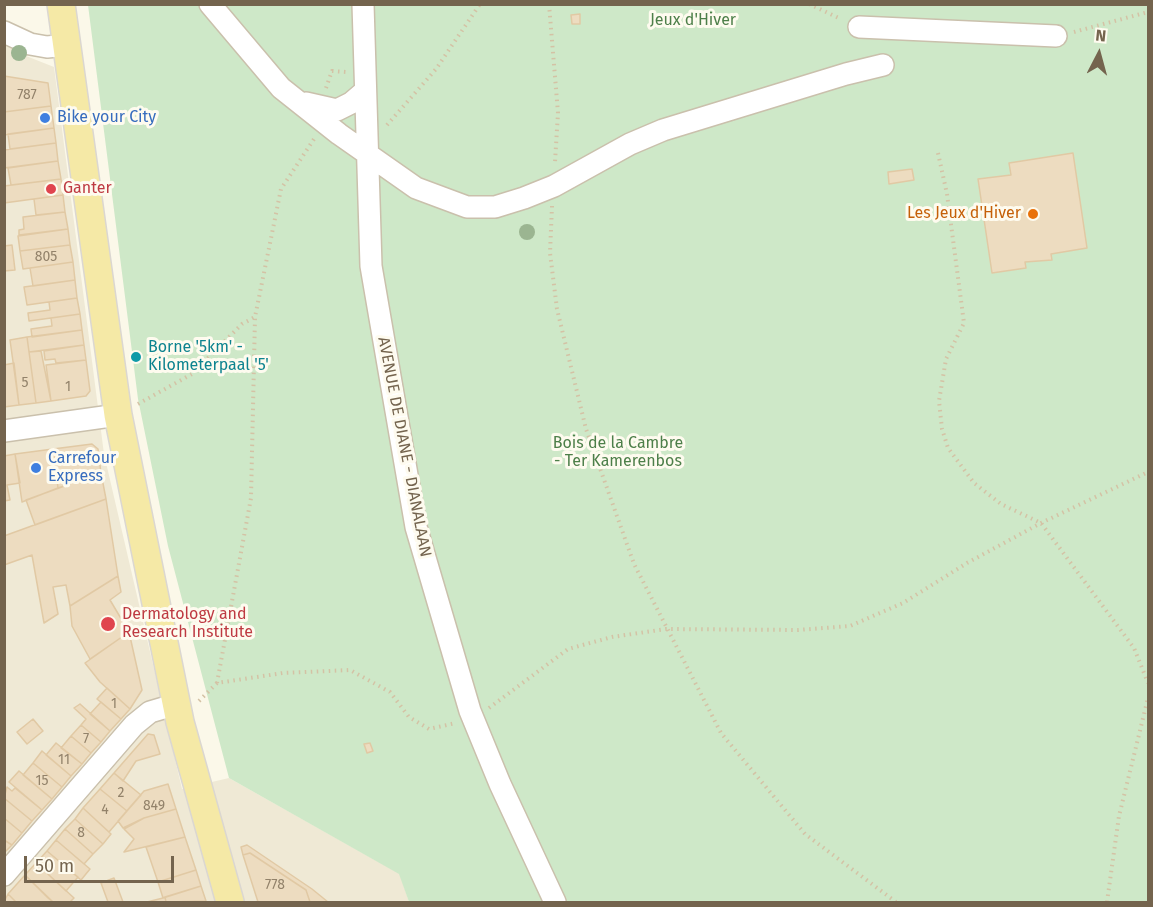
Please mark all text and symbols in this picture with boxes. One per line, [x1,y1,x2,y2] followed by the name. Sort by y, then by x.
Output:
[650,11,736,31] park label: Jeux d'Hiver
[1069,24,1129,84] north arrow
[1095,26,1107,46] text: N
[17,87,37,103] house number: 787
[57,108,156,128] place label: Bike your City
[38,111,52,125] marker: Bike your City
[63,179,112,199] place label: Ganter
[44,182,58,196] marker: Ganter
[907,204,1021,224] place label: Les Jeux d'Hiver
[1026,207,1040,221] marker: Les Jeux d'Hiver
[35,249,57,265] house number: 805
[373,335,435,559] street label: AVENUE DE DIANE - DIANALAAN
[148,338,269,376] place label: Borne '5km' - Kilometerpaal '5'
[129,350,143,364] marker: Borne '5km' - Kilometerpaal '5'
[21,375,29,391] house number: 5
[65,379,71,395] house number: 1
[553,434,683,472] park label: Bois de la Cambre - Ter Kamerenbos
[48,449,116,487] place label: Carrefour Express
[29,461,43,475] marker: Carrefour Express
[122,605,253,643] place label: Dermatology and Research Institute
[99,615,117,633] marker: Dermatology and Research Institute
[111,696,117,712] house number: 1
[83,731,89,747] house number: 7
[58,752,70,768] house number: 11
[35,773,49,789] house number: 15
[118,785,124,801] house number: 2
[143,798,165,814] house number: 849
[101,802,109,818] house number: 4
[77,825,85,841] house number: 8
[27,844,177,882] scale bar
[35,855,74,877] text: 50 m
[265,877,285,893] house number: 778

